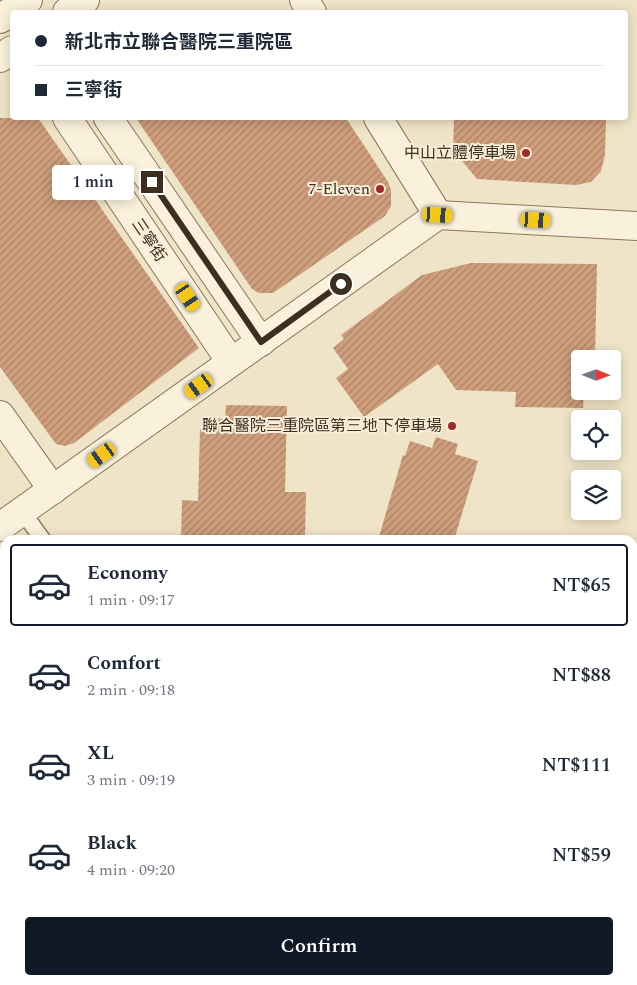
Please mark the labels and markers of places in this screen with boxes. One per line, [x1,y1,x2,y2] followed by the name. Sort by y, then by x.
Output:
[404,141,516,165] place label: 中山立體停車場
[520,147,532,159] marker: 中山立體停車場
[308,177,370,201] place label: 7-Eleven
[374,183,386,195] marker: 7-Eleven
[202,414,442,438] place label: 聯合醫院三重院區第三地下停車場
[446,420,458,432] marker: 聯合醫院三重院區第三地下停車場

